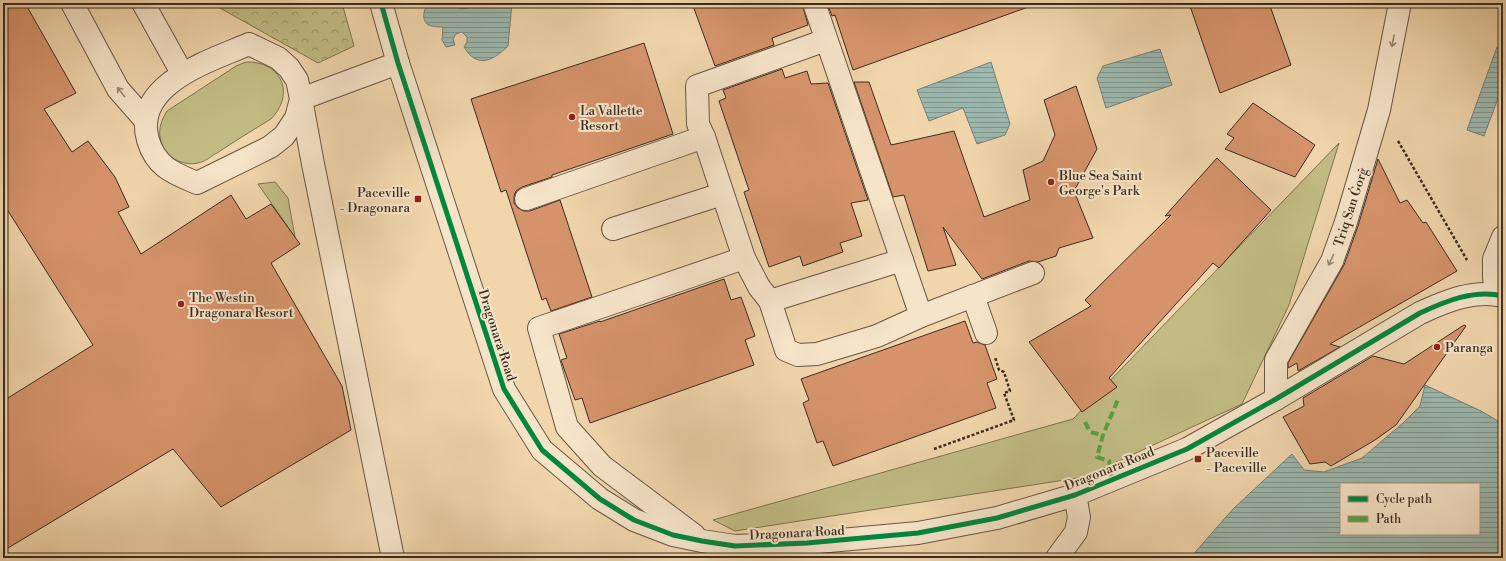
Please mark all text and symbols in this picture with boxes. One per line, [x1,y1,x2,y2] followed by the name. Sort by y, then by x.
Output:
[1389,34,1397,47] one-way arrow
[117,86,125,97] one-way arrow
[580,103,643,134] place label: La Vallette Resort
[567,112,577,122] marker: La Vallette Resort
[1330,165,1371,249] street label: Triq San Ġorġ
[1058,168,1143,199] place label: Blue Sea Saint George's Park
[1046,177,1056,187] marker: Blue Sea Saint George's Park
[339,185,410,216] place label: Paceville - Dragonara
[413,194,423,204] marker: Paceville - Dragonara
[1327,254,1334,266] one-way arrow
[475,287,520,384] street label: Dragonara Road
[189,290,294,321] place label: The Westin Dragonara Resort
[176,299,186,309] marker: The Westin Dragonara Resort
[1445,340,1493,356] place label: Paranga
[1432,342,1442,352] marker: Paranga
[1062,443,1157,494] street label: Dragonara Road
[1206,445,1267,476] place label: Paceville - Paceville
[1193,454,1203,464] marker: Paceville - Paceville
[1340,483,1480,535] legend
[1376,492,1432,507] text: Cycle path
[1376,512,1401,527] text: Path
[749,522,846,543] street label: Dragonara Road

